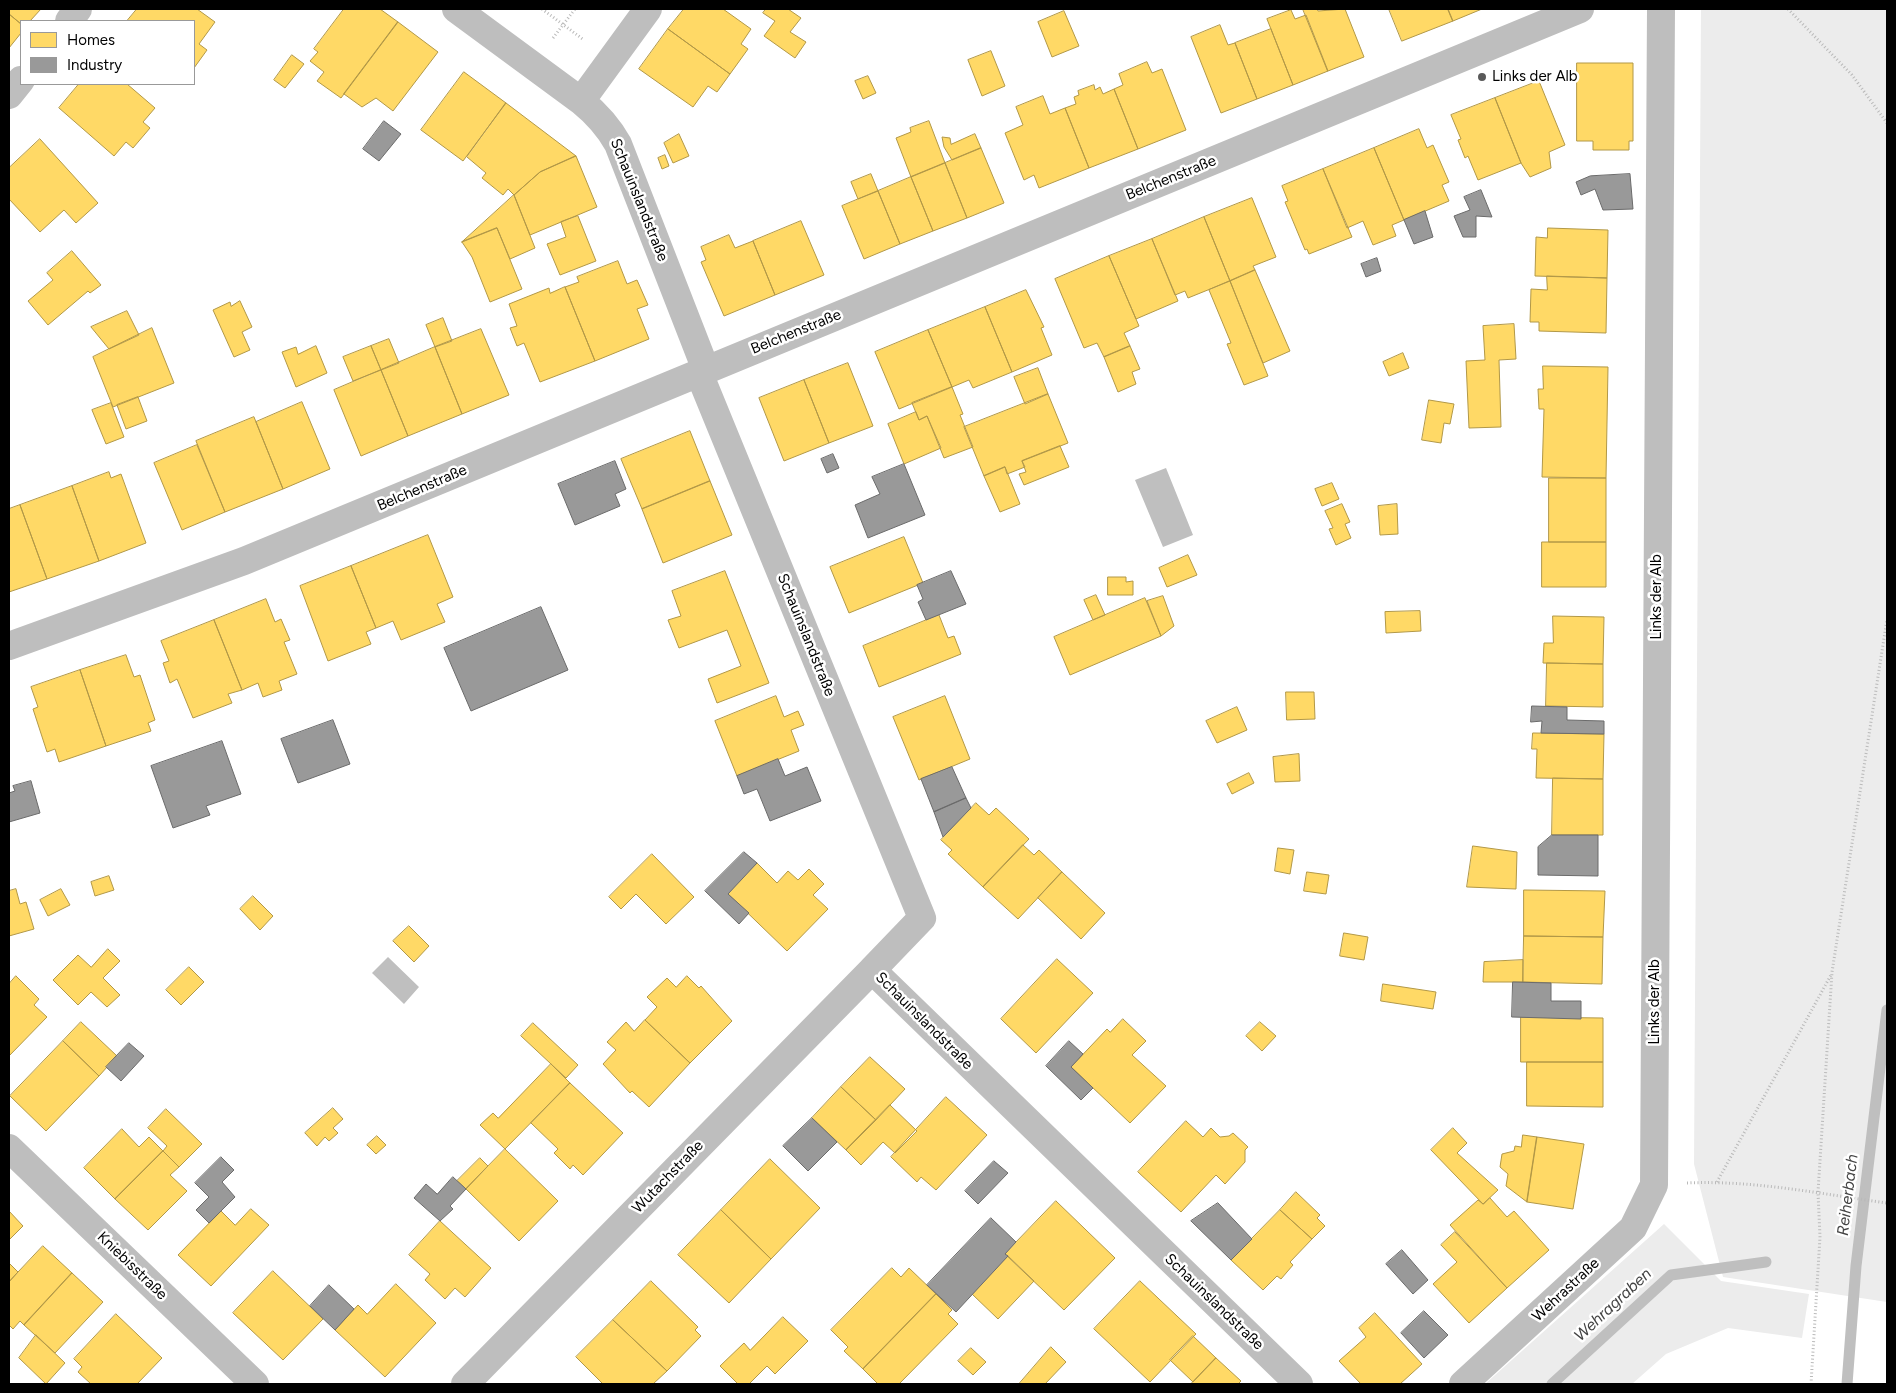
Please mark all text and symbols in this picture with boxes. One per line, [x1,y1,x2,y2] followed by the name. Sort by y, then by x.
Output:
[20,20,195,85] legend
[67,31,115,49] text: Homes
[67,56,122,74] text: Industry
[1492,68,1578,86] place label: Links der Alb
[1476,71,1488,83] marker: Links der Alb
[606,136,672,264] street label: Schauinslandstraße
[1123,152,1219,204] street label: Belchenstraße
[748,306,844,358] street label: Belchenstraße
[374,461,470,515] street label: Belchenstraße
[1648,554,1666,640] street label: Links der Alb
[773,571,839,699] street label: Schauinslandstraße
[1646,959,1664,1045] street label: Links der Alb
[871,968,977,1074] street label: Schauinslandstraße
[629,1137,707,1217] street label: Wutachstraße
[1833,1153,1863,1237] water label: Reiherbach
[93,1228,171,1304] street label: Kniebisstraße
[1161,1250,1267,1354] street label: Schauinslandstraße
[1529,1254,1603,1326] street label: Wehrastraße
[1570,1264,1656,1346] water label: Wehragraben

